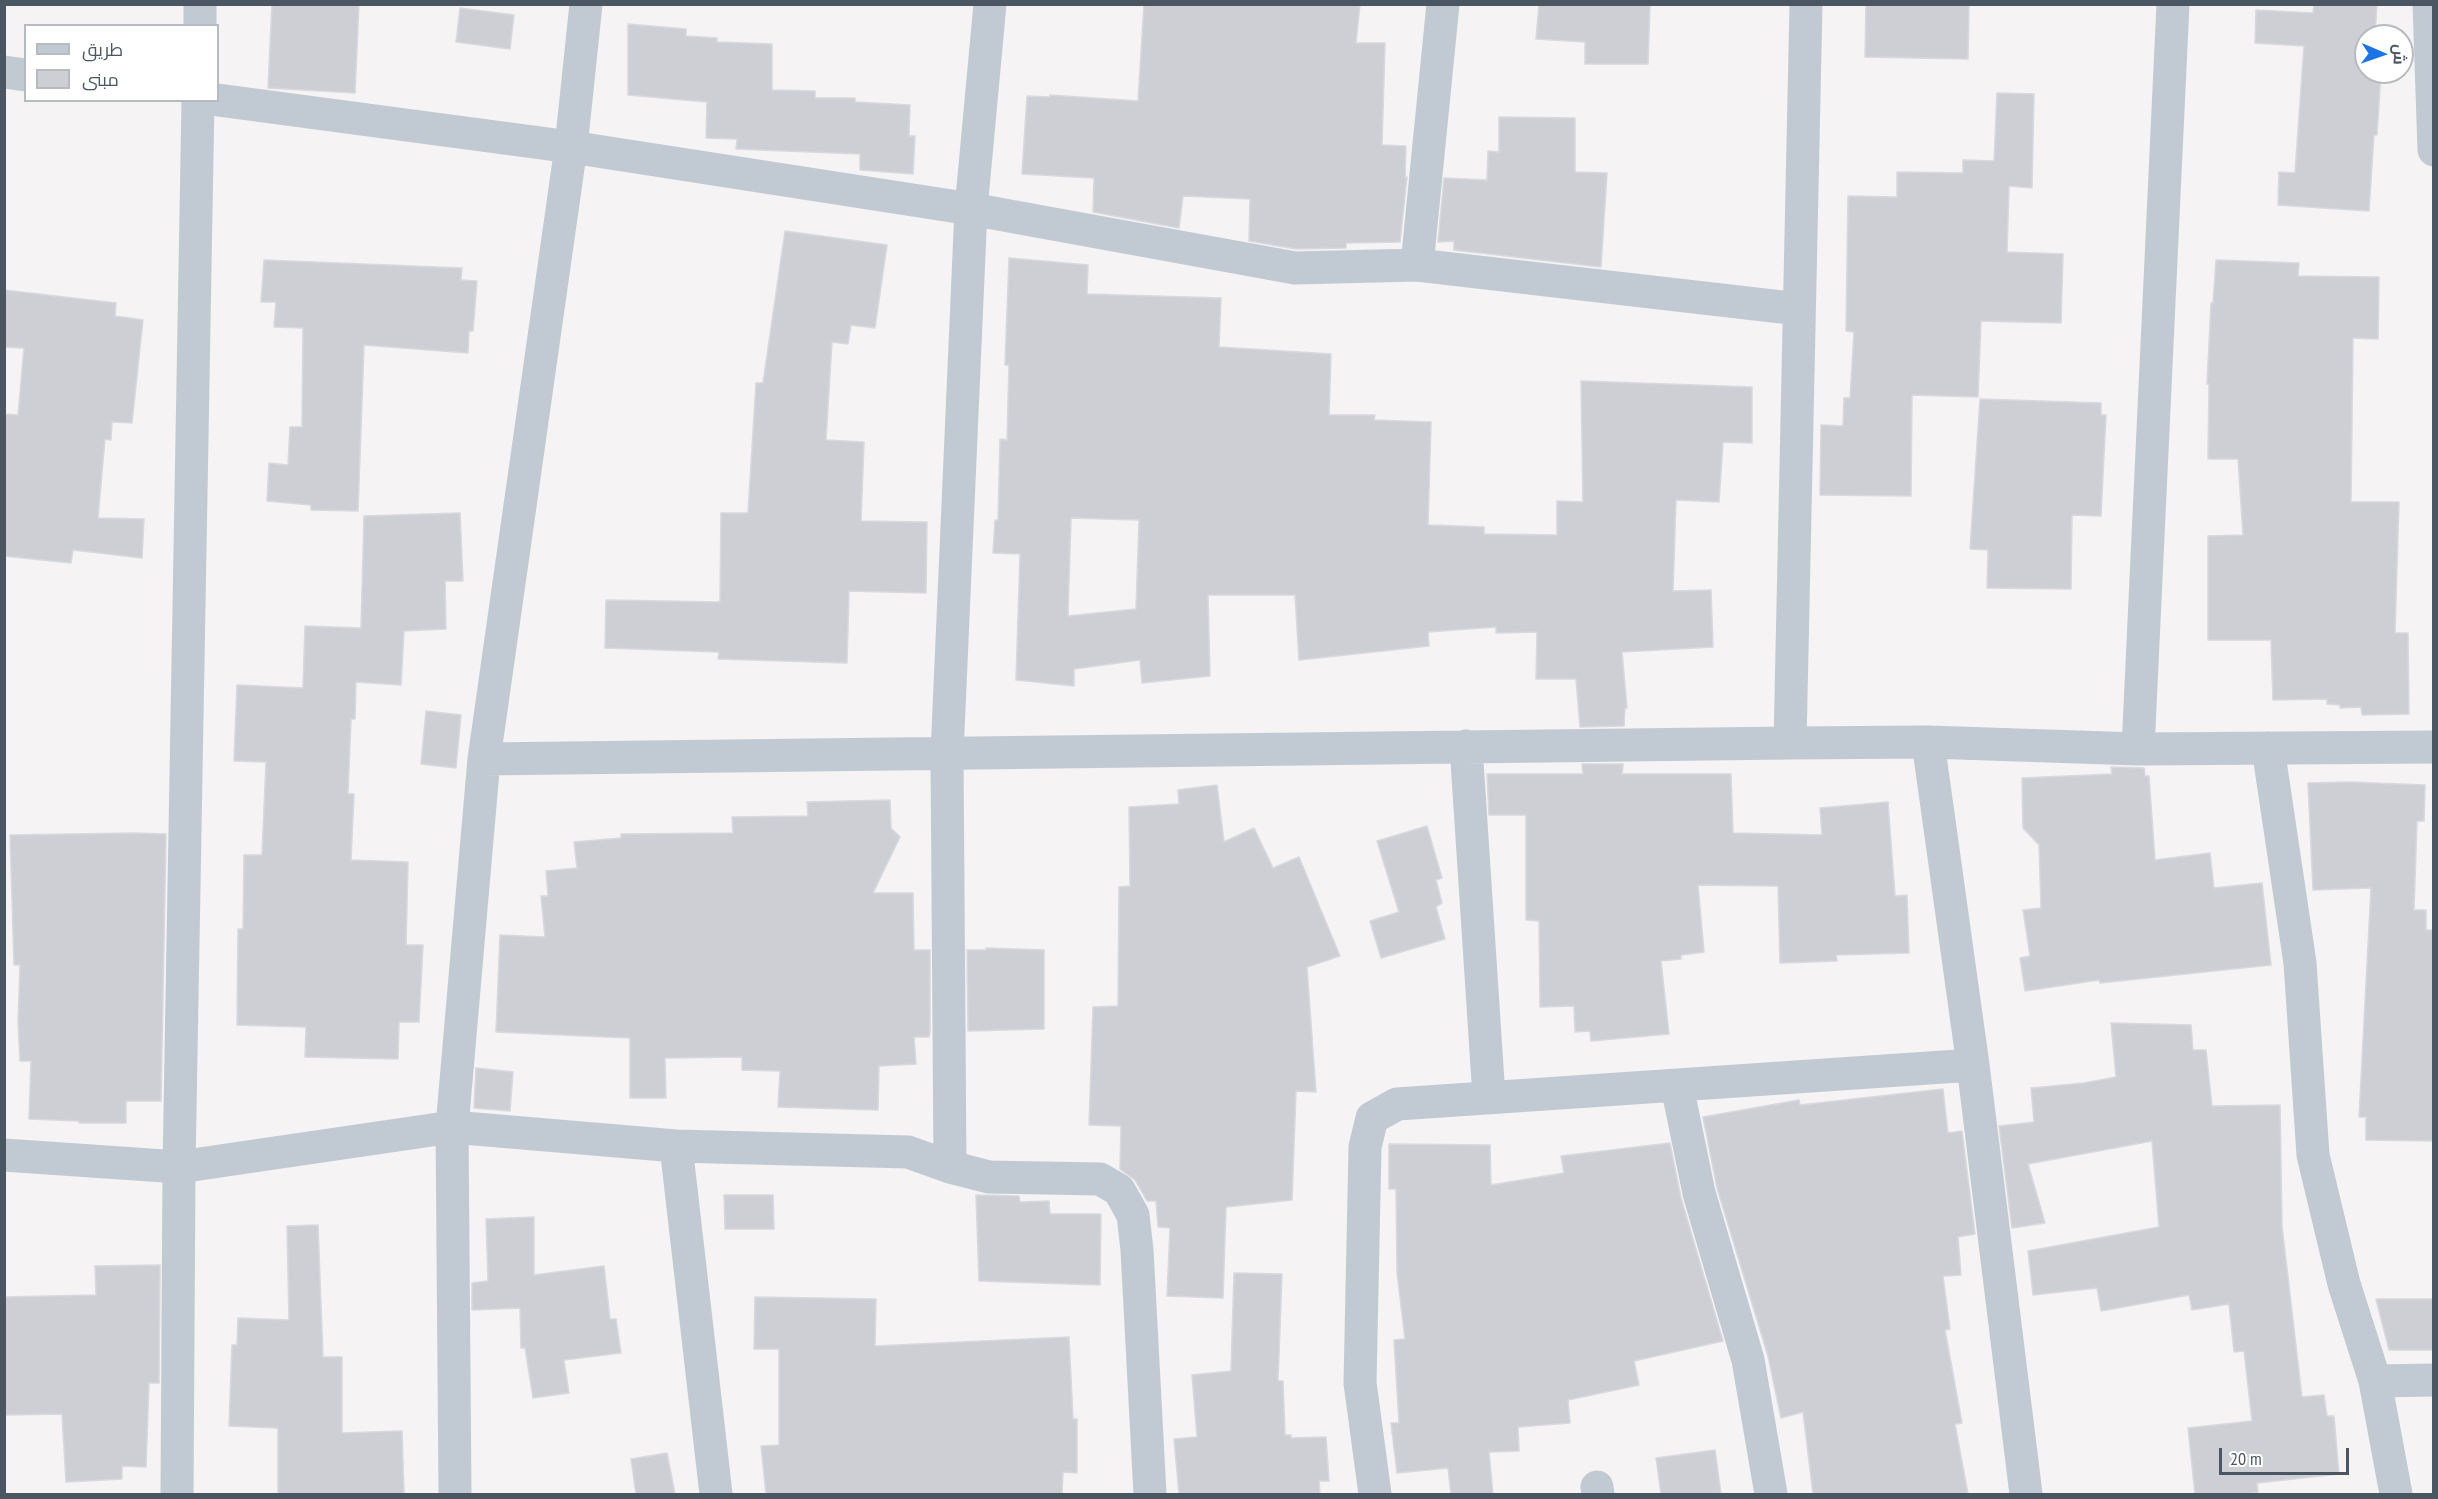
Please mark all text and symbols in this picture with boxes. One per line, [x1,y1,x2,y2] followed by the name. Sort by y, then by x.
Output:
[24,24,219,102] legend
[2354,24,2414,84] north arrow
[82,38,123,61] text: طريق
[2390,44,2410,65] text: ش
[82,68,119,91] text: مبنى
[2222,1436,2352,1474] scale bar
[2230,1447,2262,1470] text: 20 m

